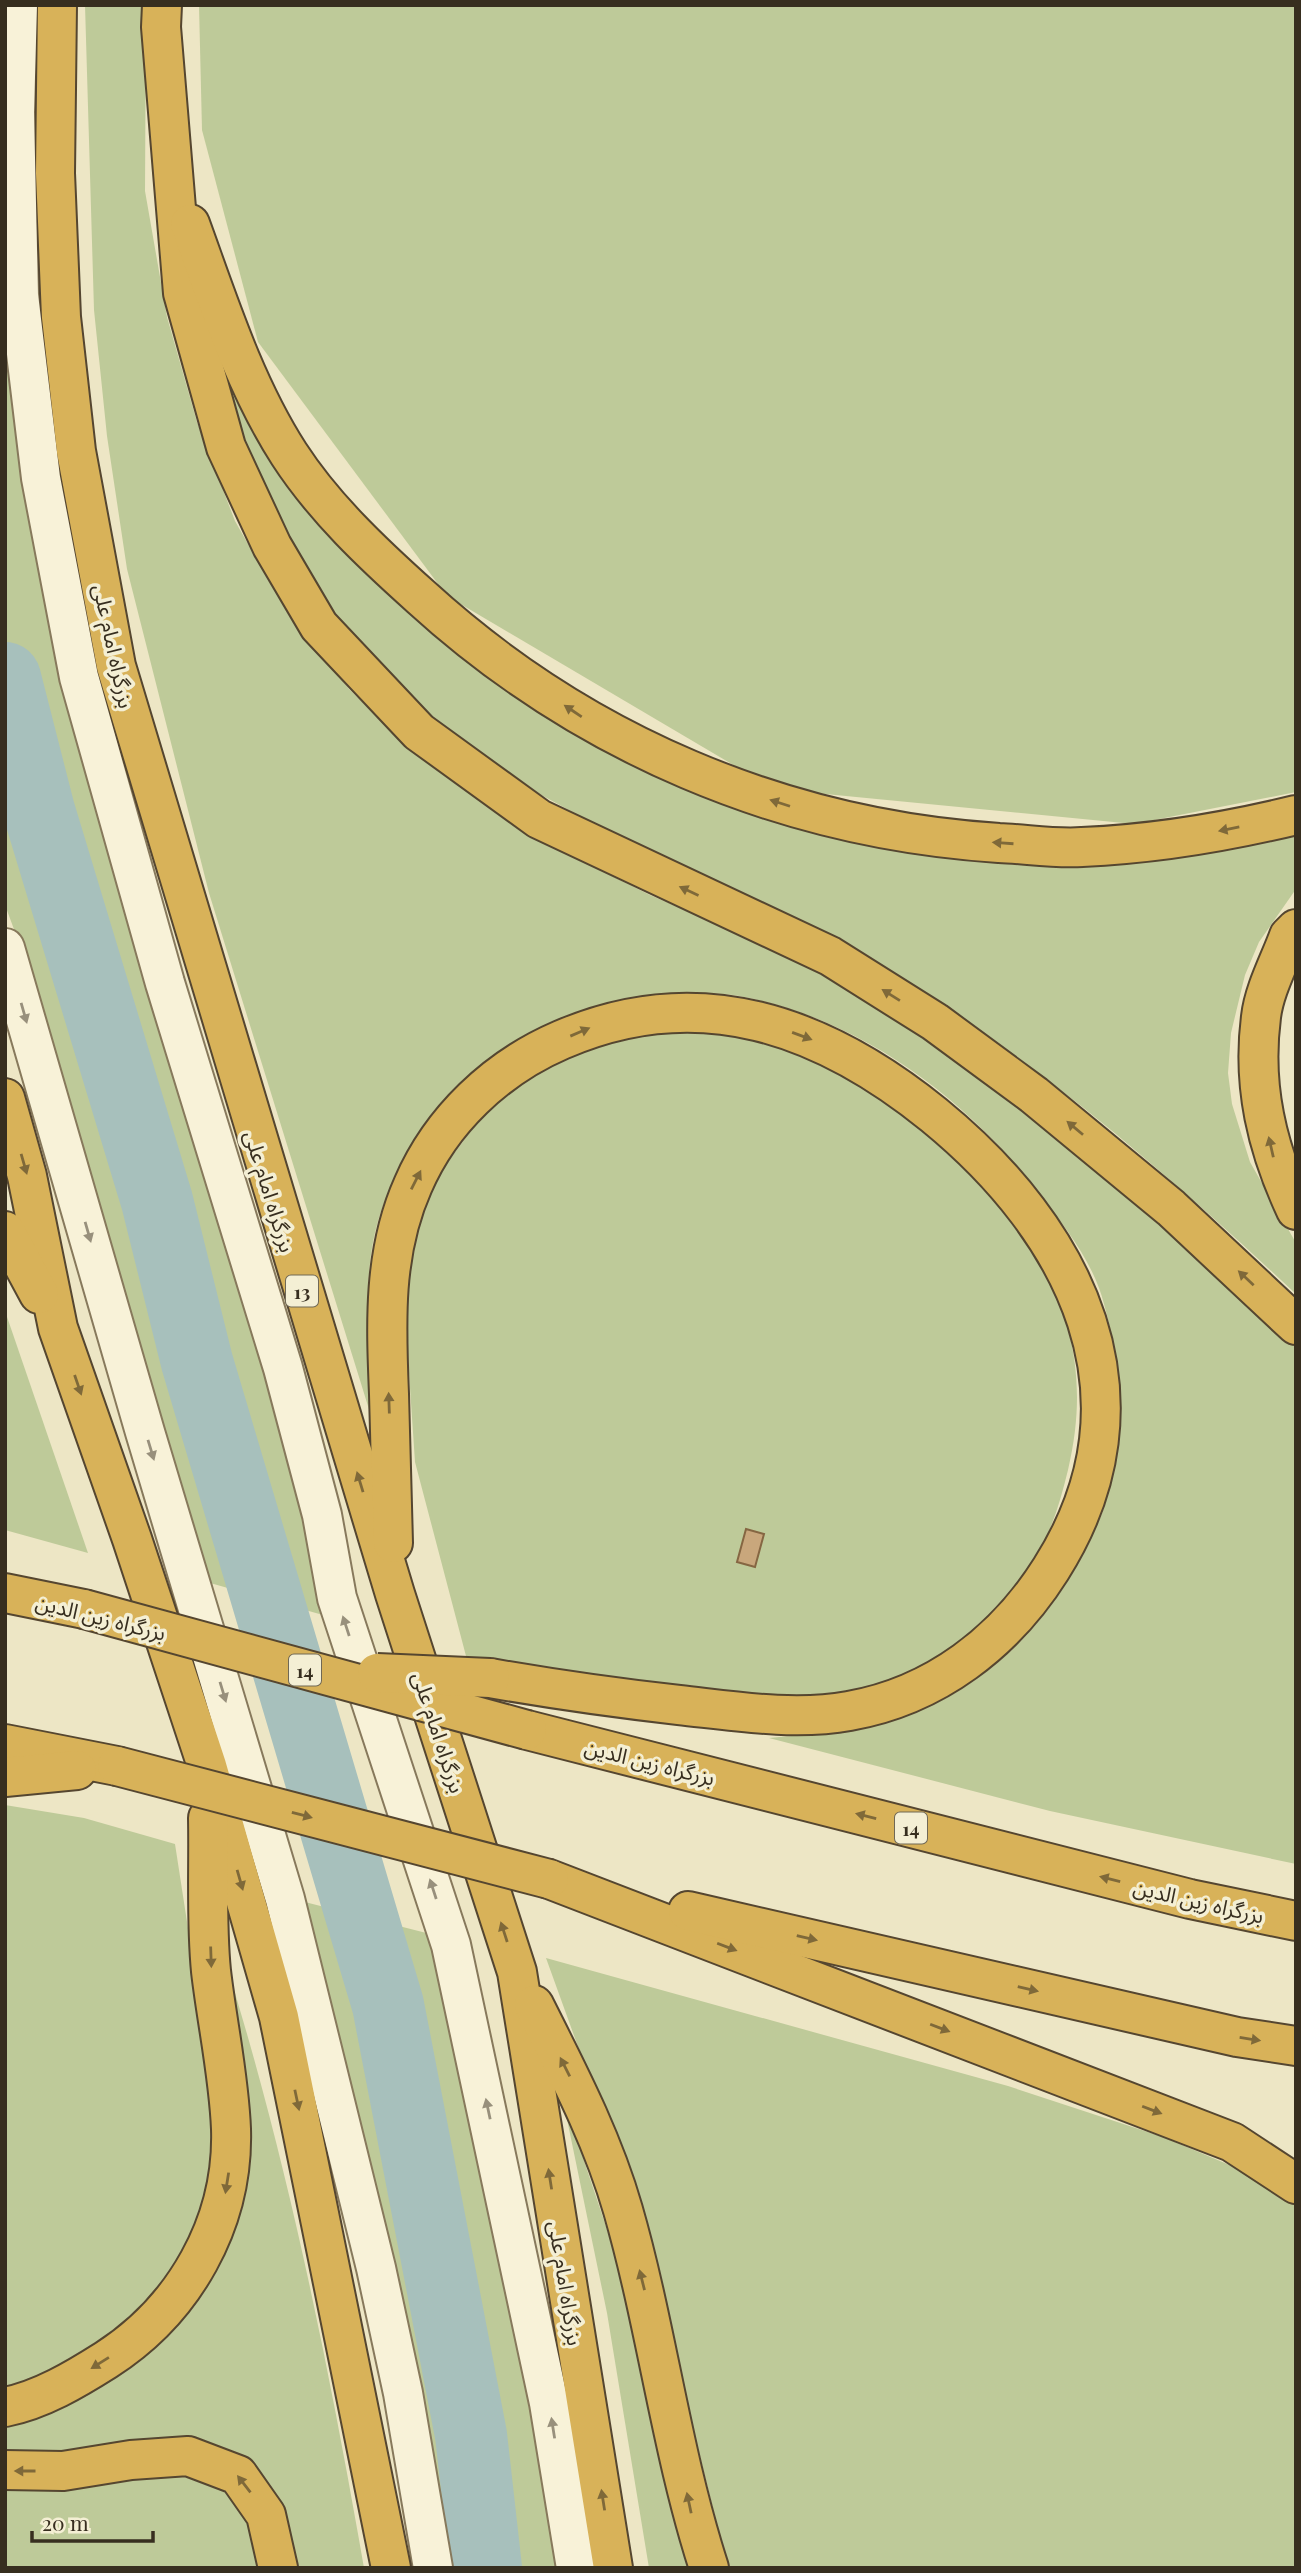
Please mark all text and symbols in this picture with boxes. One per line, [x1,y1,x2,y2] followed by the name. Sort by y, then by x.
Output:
[84,582,142,711] street label: بزرگراه امام علی
[563,704,583,717] one-way arrow
[769,797,790,807] one-way arrow
[1218,824,1240,835] one-way arrow
[992,837,1014,848] one-way arrow
[679,885,699,897] one-way arrow
[881,988,901,1001] one-way arrow
[20,1003,30,1024] one-way arrow
[570,1026,590,1038] one-way arrow
[791,1031,812,1042] one-way arrow
[1066,1121,1084,1136] one-way arrow
[235,1127,303,1256] street label: بزرگراه امام علی
[1265,1136,1276,1158] one-way arrow
[19,1153,30,1175] one-way arrow
[411,1170,422,1190] one-way arrow
[84,1221,94,1242] one-way arrow
[1237,1270,1255,1286] one-way arrow
[286,1275,318,1306] road number: 13
[73,1374,84,1395] one-way arrow
[383,1392,395,1414] one-way arrow
[146,1440,156,1461] one-way arrow
[355,1471,365,1492] one-way arrow
[33,1586,169,1646] street label: بزرگراه زین الدین
[340,1615,351,1636] one-way arrow
[289,1654,321,1686] road number: 14
[403,1668,473,1797] street label: بزرگراه امام علی
[219,1681,229,1702] one-way arrow
[582,1731,718,1791] street label: بزرگراه زین الدین
[291,1810,313,1821] one-way arrow
[855,1810,877,1821] one-way arrow
[895,1812,927,1844] road number: 14
[235,1870,245,1891] one-way arrow
[1131,1871,1267,1929] street label: بزرگراه زین الدین
[1099,1873,1121,1884] one-way arrow
[427,1878,437,1899] one-way arrow
[498,1921,509,1942] one-way arrow
[796,1933,818,1944] one-way arrow
[717,1942,738,1953] one-way arrow
[205,1946,216,1968] one-way arrow
[1017,1984,1039,1995] one-way arrow
[929,2023,950,2034] one-way arrow
[1239,2034,1261,2045] one-way arrow
[560,2056,572,2076] one-way arrow
[291,2089,302,2111] one-way arrow
[483,2098,494,2120] one-way arrow
[1142,2104,1163,2115] one-way arrow
[544,2168,555,2190] one-way arrow
[221,2172,232,2194] one-way arrow
[539,2219,591,2348] street label: بزرگراه امام علی
[636,2269,647,2291] one-way arrow
[91,2357,110,2370] one-way arrow
[547,2417,558,2439] one-way arrow
[14,2465,36,2477] one-way arrow
[236,2475,251,2493] one-way arrow
[597,2489,608,2511] one-way arrow
[684,2491,695,2513] one-way arrow
[32,2500,152,2544] scale bar
[42,2508,89,2536] text: 20 m

